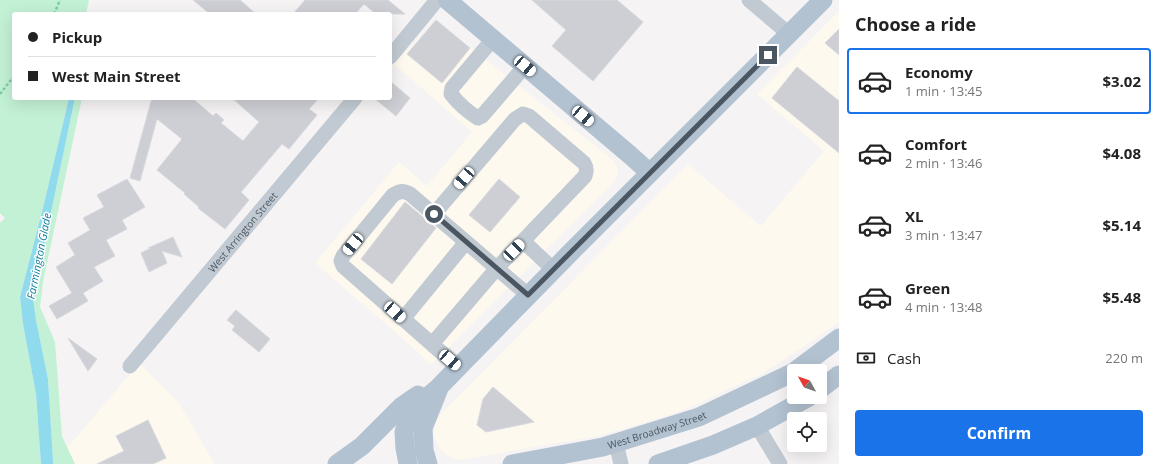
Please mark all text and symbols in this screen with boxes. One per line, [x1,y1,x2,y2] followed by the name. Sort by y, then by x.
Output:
[855,12,976,36] text: Choose a ride
[52,27,102,47] text: Pickup
[759,46,777,64] route end
[512,54,538,78] car
[905,62,973,82] text: Economy
[857,63,893,99] icon: car
[52,66,181,86] text: West Main Street
[1102,71,1141,91] text: $3.02
[905,82,982,100] text: 1 min · 13:45
[570,104,596,128] car
[905,134,967,154] text: Comfort
[857,135,893,171] icon: car
[1102,143,1141,163] text: $4.08
[905,154,982,172] text: 2 min · 13:46
[452,165,476,191] car
[205,189,281,275] street label: West Arrington Street
[425,205,443,223] route start
[905,206,923,226] text: XL
[857,207,893,243] icon: car
[23,211,54,300] water label: Farmington Glade
[1102,215,1141,235] text: $5.14
[905,226,982,244] text: 3 min · 13:47
[341,231,365,257] car
[501,237,527,263] car
[905,278,950,298] text: Green
[857,279,893,315] icon: car
[1102,287,1141,307] text: $5.48
[905,298,982,316] text: 4 min · 13:48
[382,300,408,324] car
[855,347,877,369] icon: cash
[437,348,463,372] car
[887,348,921,368] text: Cash
[1105,349,1143,367] text: 220 m
[787,364,827,404] north arrow
[787,364,827,452] map controls
[606,407,709,452] street label: West Broadway Street
[855,410,1143,456] button: Confirm
[787,412,827,452] button: locate

